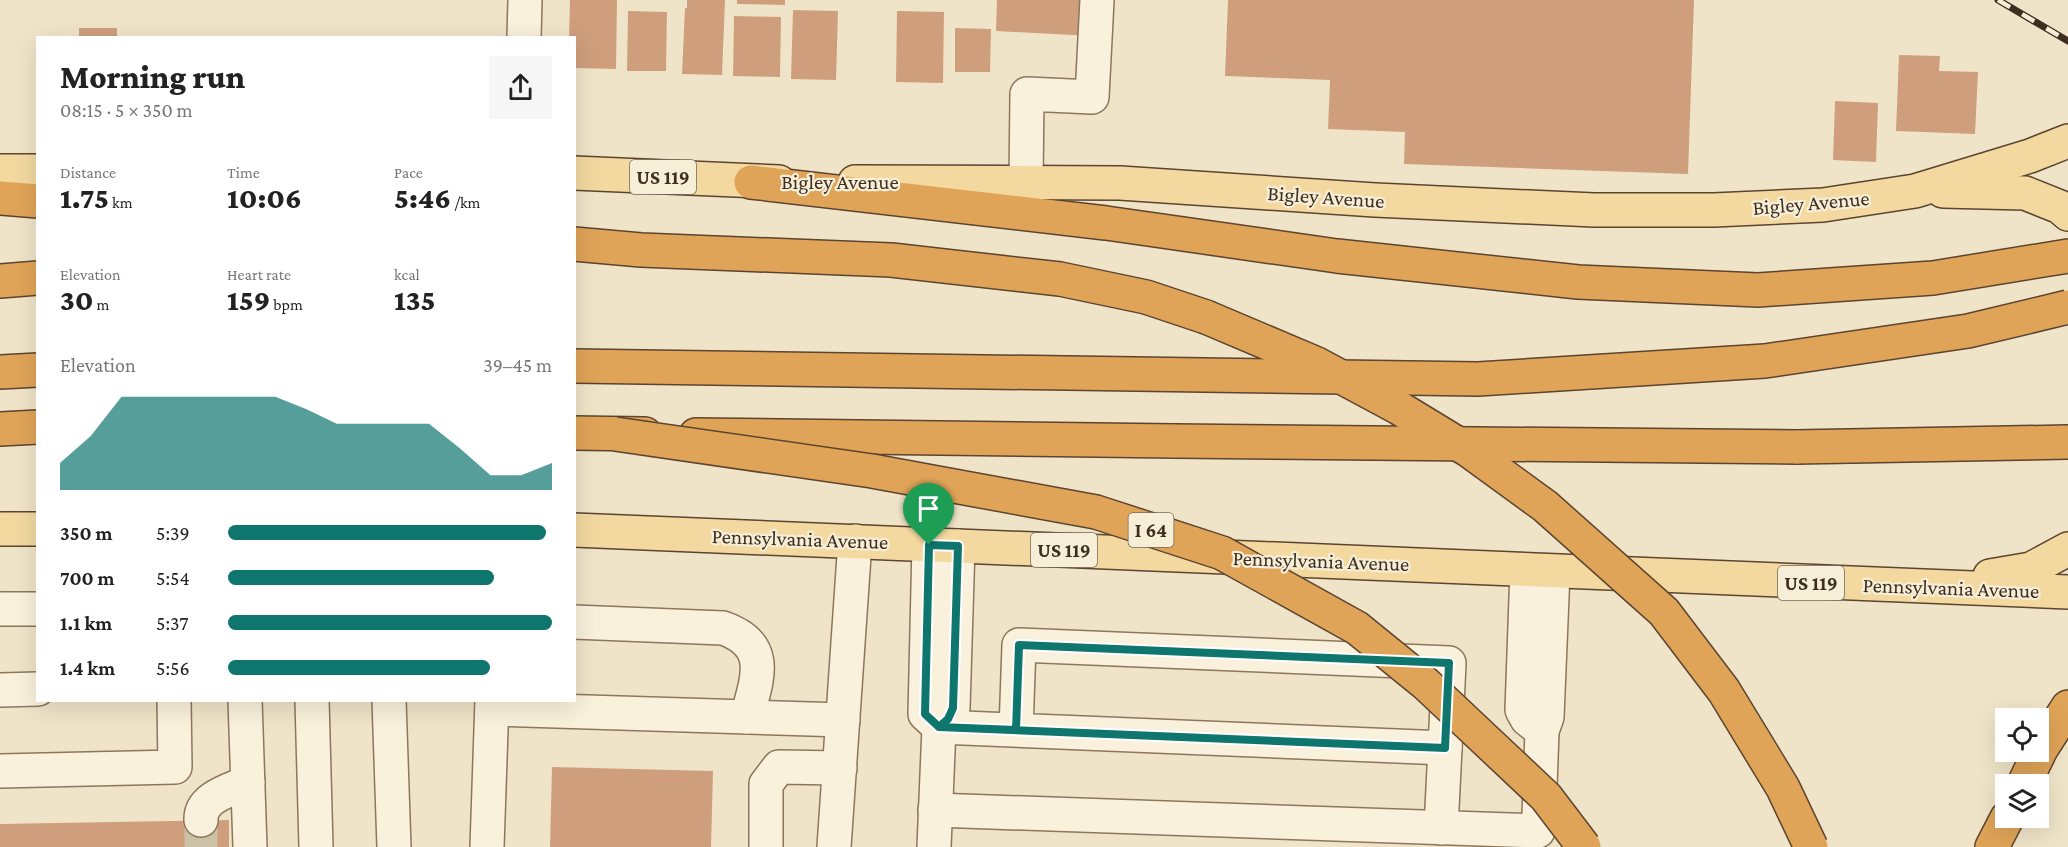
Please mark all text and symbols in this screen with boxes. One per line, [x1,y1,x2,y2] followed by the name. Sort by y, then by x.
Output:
[489,56,552,119] button: share
[60,58,245,95] text: Morning run
[60,99,193,121] text: 08:15 · 5 × 350 m
[630,160,696,194] road number: US 119
[60,164,116,181] text: Distance
[227,164,260,181] text: Time
[394,164,423,181] text: Pace
[781,170,899,194] street label: Bigley Avenue
[60,181,109,214] text: 1.75
[227,181,302,214] text: 10:06
[394,181,451,214] text: 5:46
[1267,181,1385,213] street label: Bigley Avenue
[1752,186,1870,220] street label: Bigley Avenue
[109,194,133,211] text: km
[451,194,480,211] text: /km
[60,266,121,283] text: Elevation
[227,266,291,283] text: Heart rate
[394,266,420,283] text: kcal
[60,283,94,316] text: 30
[227,283,270,316] text: 159
[394,283,436,316] text: 135
[94,296,109,313] text: m
[270,296,303,313] text: bpm
[60,354,136,376] text: Elevation
[483,354,552,376] text: 39–45 m
[903,483,954,545] pin
[912,492,945,525] icon: arrive
[1128,513,1174,547] road number: I 64
[60,522,113,544] text: 350 m
[156,522,190,544] text: 5:39
[711,524,889,554] street label: Pennsylvania Avenue
[1031,533,1097,567] road number: US 119
[1232,546,1410,576] street label: Pennsylvania Avenue
[1778,566,1844,600] road number: US 119
[60,567,114,589] text: 700 m
[156,567,190,589] text: 5:54
[1862,573,2040,603] street label: Pennsylvania Avenue
[60,612,112,634] text: 1.1 km
[156,612,189,634] text: 5:37
[60,657,115,679] text: 1.4 km
[156,657,190,679] text: 5:56
[1995,708,2049,828] map controls
[1995,708,2049,762] button: locate
[1995,774,2049,828] button: layers

